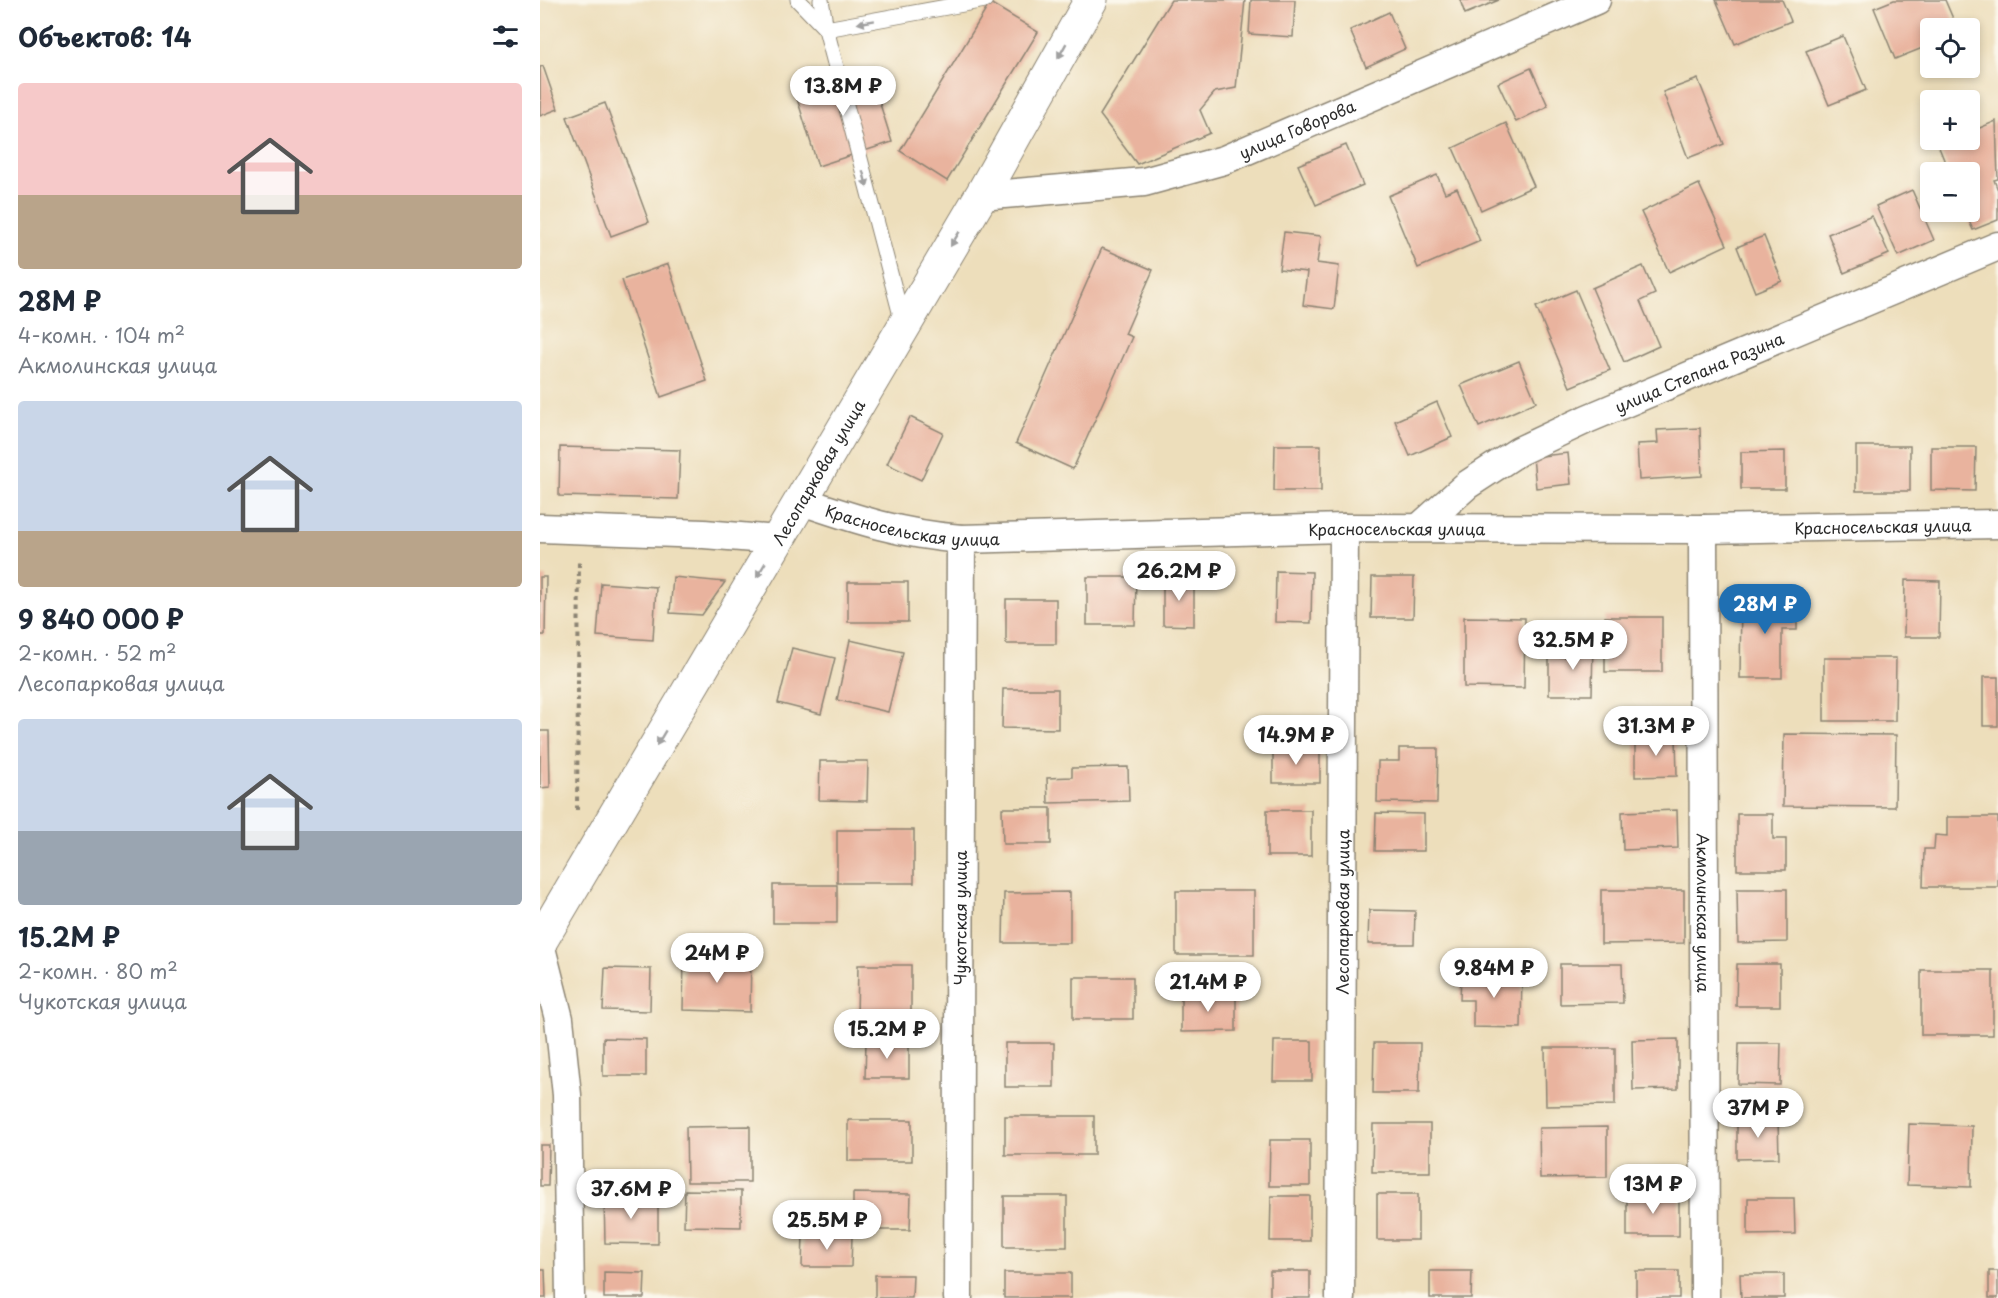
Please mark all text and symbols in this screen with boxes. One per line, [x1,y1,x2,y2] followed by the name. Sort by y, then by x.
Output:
[18,17,192,56] text: Объектов: 14
[856,18,875,27] one-way arrow
[1920,18,1980,222] map controls
[1920,18,1980,78] button: locate
[489,20,522,53] icon: filters
[1057,43,1067,60] one-way arrow
[788,66,898,117] pin: 13.8M ₽
[804,70,882,100] text: 13.8M ₽
[1920,90,1980,150] button: +
[1235,93,1359,164] street label: улица Говорова
[216,122,324,230] icon: home
[1920,162,1980,222] button: −
[861,170,871,189] one-way arrow
[950,231,961,247] one-way arrow
[18,281,101,320] text: 28M ₽
[18,320,185,350] text: 4-комн. · 104 m²
[1611,326,1787,418] street label: улица Степана Разина
[18,350,217,380] text: Акмолинская улица
[765,395,870,549] street label: Лесопарковая улица
[216,440,324,548] icon: home
[823,498,1000,551] street label: Красносельская улица
[1794,512,1972,539] street label: Красносельская улица
[1308,516,1485,541] street label: Красносельская улица
[1124,551,1234,602] pin: 26.2M ₽
[1137,555,1221,585] text: 26.2M ₽
[755,562,766,578] one-way arrow
[1723,584,1807,635] pin: 28M ₽
[1733,588,1797,618] text: 28M ₽
[18,599,184,638] text: 9 840 000 ₽
[1518,620,1628,671] pin: 32.5M ₽
[1532,624,1614,654] text: 32.5M ₽
[18,638,177,668] text: 2-комн. · 52 m²
[18,668,225,698] text: Лесопарковая улица
[1601,706,1711,757] pin: 31.3M ₽
[1617,710,1695,740] text: 31.3M ₽
[1241,715,1351,766] pin: 14.9M ₽
[1258,719,1334,749] text: 14.9M ₽
[656,730,667,746] one-way arrow
[216,758,324,866] icon: home
[1330,829,1354,995] street label: Лесопарковая улица
[1692,833,1716,993] street label: Акмолинская улица
[947,850,972,986] street label: Чукотская улица
[18,917,120,956] text: 15.2M ₽
[675,933,759,984] pin: 24M ₽
[685,937,749,967] text: 24M ₽
[1439,948,1549,999] pin: 9.84M ₽
[1454,952,1534,982] text: 9.84M ₽
[18,956,178,986] text: 2-комн. · 80 m²
[1153,962,1263,1013] pin: 21.4M ₽
[1169,966,1247,996] text: 21.4M ₽
[18,986,187,1016] text: Чукотская улица
[832,1009,942,1060] pin: 15.2M ₽
[848,1013,926,1043] text: 15.2M ₽
[1716,1088,1800,1139] pin: 37M ₽
[1727,1092,1789,1122] text: 37M ₽
[1611,1164,1695,1215] pin: 13M ₽
[1623,1168,1683,1198] text: 13M ₽
[576,1169,686,1220] pin: 37.6M ₽
[590,1173,672,1203] text: 37.6M ₽
[772,1200,882,1251] pin: 25.5M ₽
[786,1204,868,1234] text: 25.5M ₽

